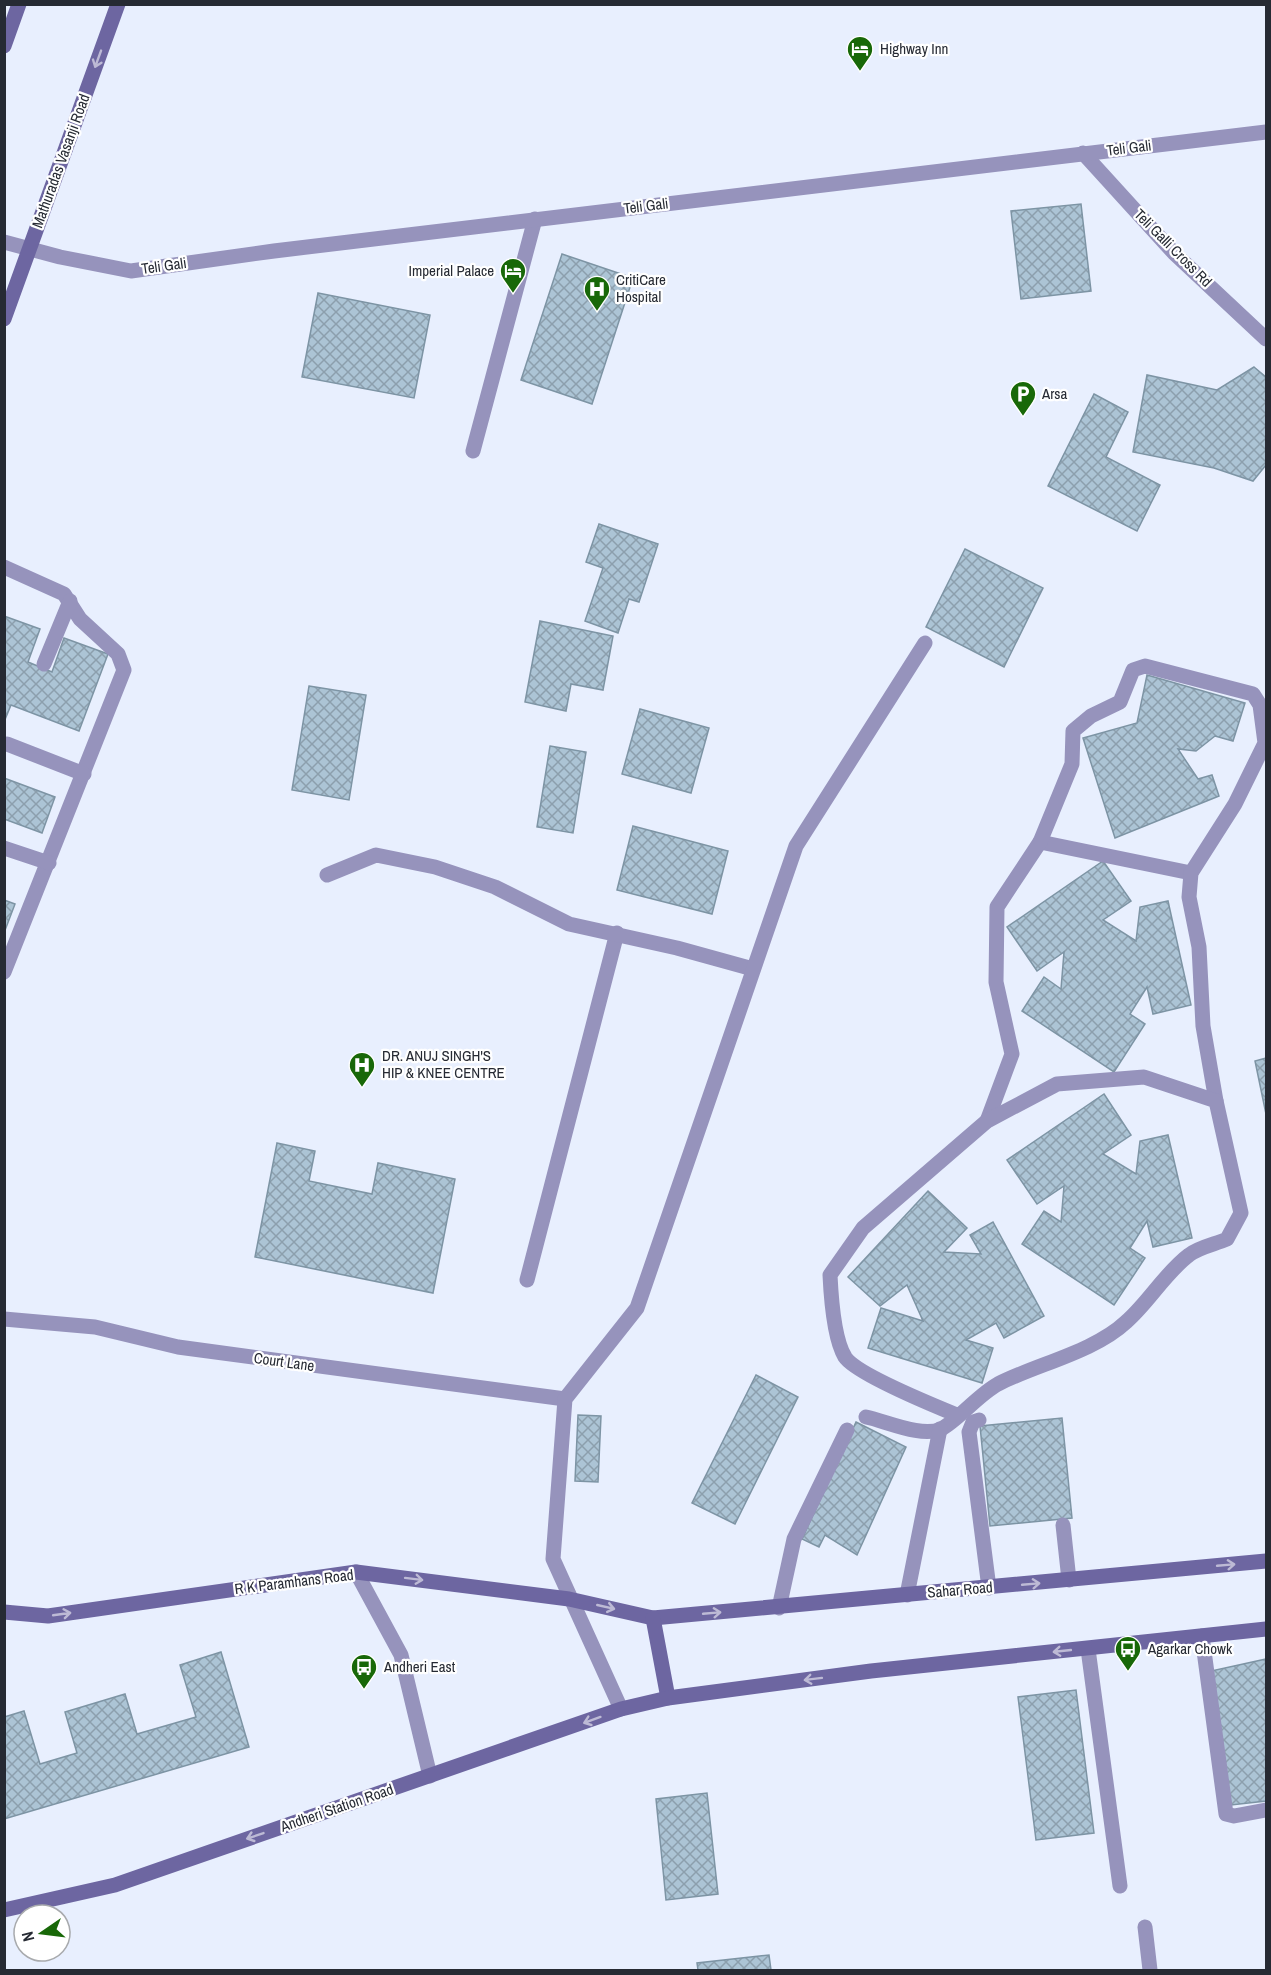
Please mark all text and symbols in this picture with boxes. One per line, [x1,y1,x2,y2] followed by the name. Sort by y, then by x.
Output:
[845,34,875,72] hotel icon: Highway Inn
[880,38,948,59] place label: Highway Inn
[91,50,102,68] one-way arrow
[26,91,95,231] street label: Mathuradas Vasanji Road
[1105,134,1153,161] street label: Teli Gali
[622,192,670,219] street label: Teli Gali
[1130,204,1217,291] street label: Teli Galli Cross Rd
[140,252,188,279] street label: Teli Gali
[498,256,528,294] hotel icon: Imperial Palace
[409,260,494,281] place label: Imperial Palace
[616,269,666,307] place label: CritiCare Hospital
[582,274,612,312] hospital icon: CritiCare Hospital
[1008,379,1038,417] parking icon: Arsa
[1041,383,1067,404] place label: Arsa
[382,1045,505,1083] place label: DR. ANUJ SINGH'S HIP & KNEE CENTRE
[347,1050,377,1088] hospital icon: DR. ANUJ SINGH'S HIP & KNEE CENTRE
[252,1347,316,1376] street label: Court Lane
[1215,1559,1235,1570] one-way arrow
[233,1564,355,1599] street label: R K Paramhans Road
[403,1574,423,1585] one-way arrow
[926,1576,994,1603] street label: Sahar Road
[1021,1578,1041,1589] one-way arrow
[597,1602,616,1614] one-way arrow
[701,1608,721,1619] one-way arrow
[52,1609,72,1620] one-way arrow
[1113,1634,1143,1672] bus stop icon: Agarkar Chowk
[1147,1638,1233,1659] place label: Agarkar Chowk
[1053,1646,1073,1657] one-way arrow
[349,1652,379,1690] bus stop icon: Andheri East
[383,1656,456,1677] place label: Andheri East
[804,1674,824,1685] one-way arrow
[583,1715,602,1726] one-way arrow
[277,1778,396,1837] street label: Andheri Station Road
[246,1831,265,1842] one-way arrow
[12,1903,72,1963] north arrow
[16,1929,39,1944] text: N

